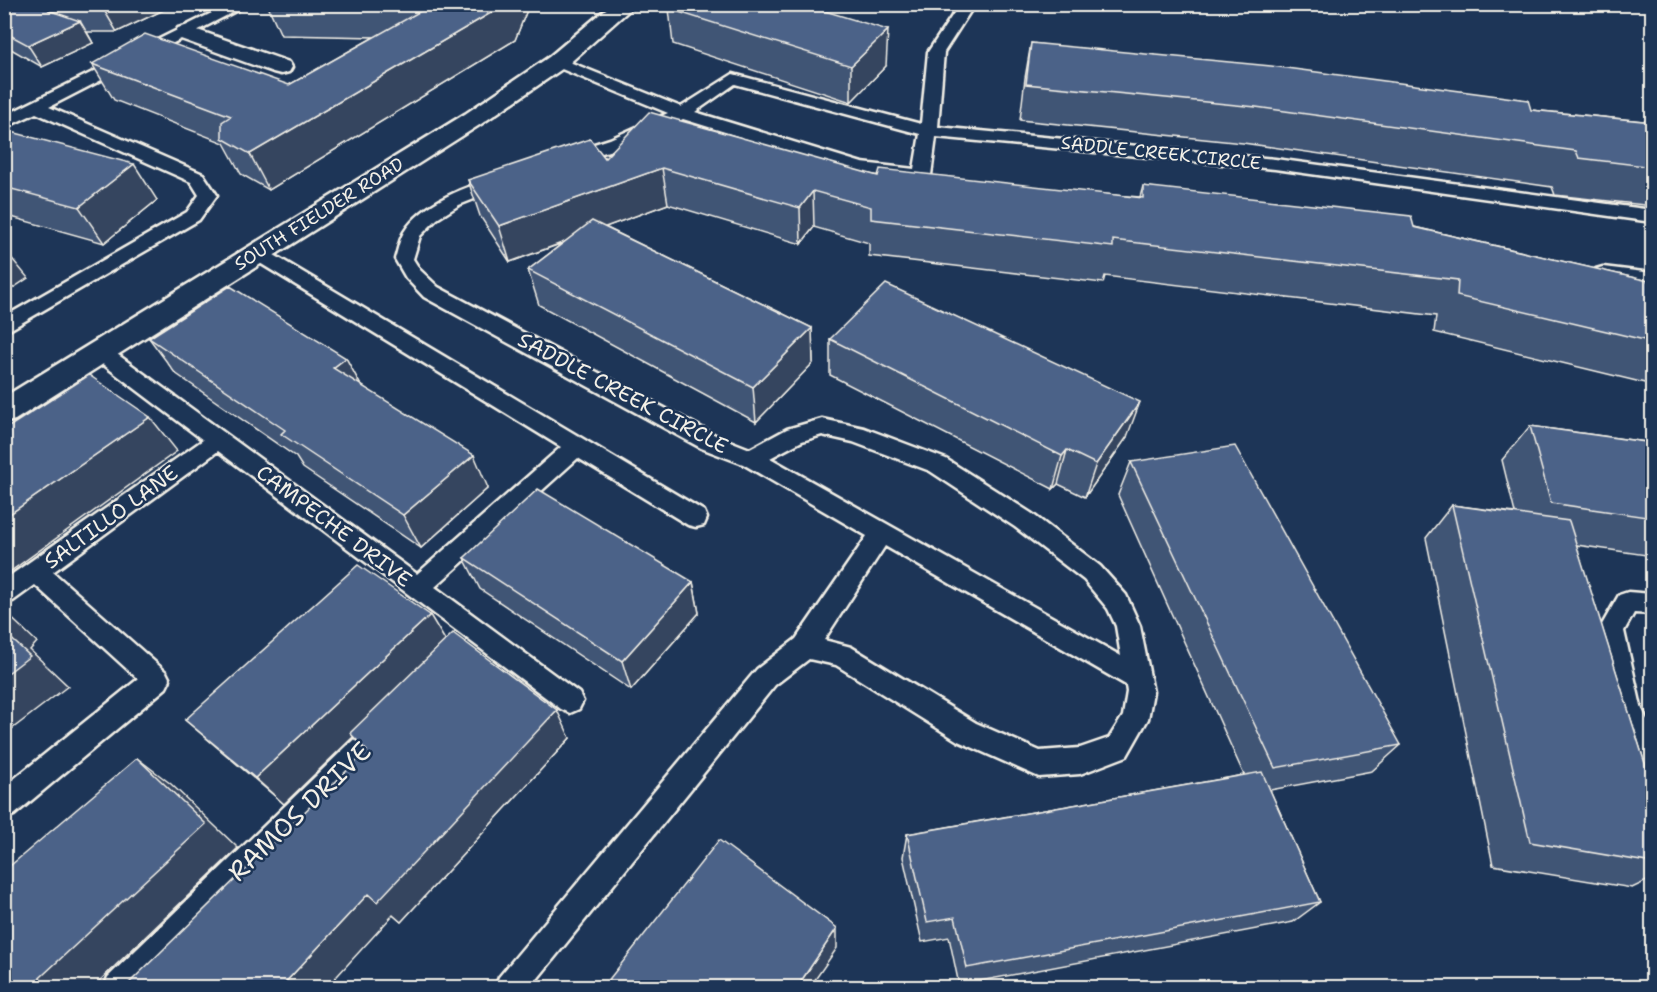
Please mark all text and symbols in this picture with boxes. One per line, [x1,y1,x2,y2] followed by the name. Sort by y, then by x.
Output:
[1060,131,1262,175] street label: SADDLE CREEK CIRCLE
[230,152,408,276] street label: SOUTH FIELDER ROAD
[513,326,733,460] street label: SADDLE CREEK CIRCLE
[251,458,417,594] street label: CAMPECHE DRIVE
[38,459,184,575] street label: SALTILLO LANE
[220,734,378,888] street label: RAMOS DRIVE

